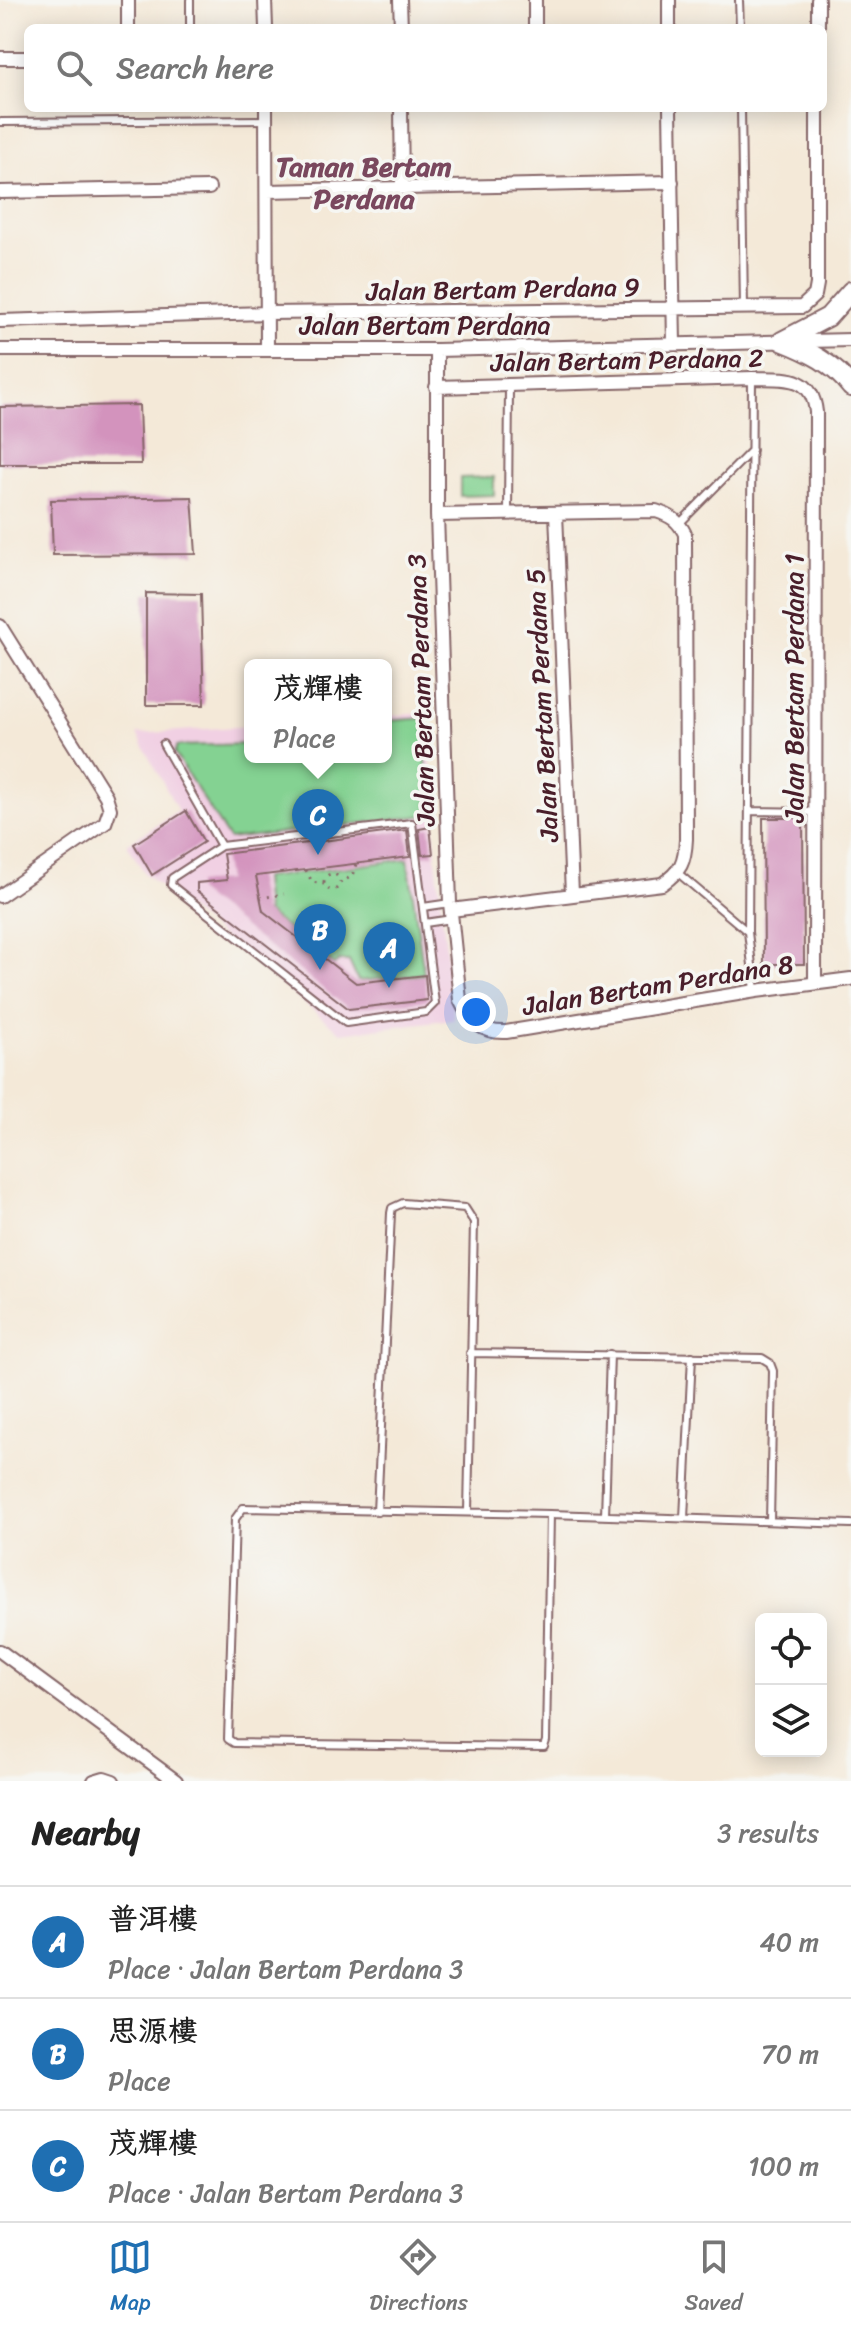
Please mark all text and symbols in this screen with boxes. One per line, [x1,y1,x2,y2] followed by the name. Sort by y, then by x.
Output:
[24,24,827,112] search box
[116,41,274,95] text: Search here
[52,46,96,90] icon: search
[276,142,452,223] district label: Taman Bertam Perdana
[365,264,640,314] street label: Jalan Bertam Perdana 9
[298,302,551,348] street label: Jalan Bertam Perdana
[489,335,764,385] street label: Jalan Bertam Perdana 2
[393,553,449,828] street label: Jalan Bertam Perdana 3
[771,553,817,824] street label: Jalan Bertam Perdana 1
[512,567,572,844] street label: Jalan Bertam Perdana 5
[244,659,392,763] popup
[273,661,363,715] text: 茂輝樓
[273,715,336,761] text: Place
[292,789,344,855] pin: C
[294,904,346,970] pin: B
[363,922,415,988] pin: A
[518,941,797,1029] street label: Jalan Bertam Perdana 8
[456,992,496,1032] your location
[755,1613,827,1757] map controls
[755,1613,827,1685] button: locate
[755,1685,827,1757] button: layers
[32,1803,140,1863] text: Nearby
[717,1810,819,1856] text: 3 results
[108,1892,198,1946] text: 普洱樓
[49,1919,67,1965] text: A
[760,1919,819,1965] text: 40 m
[108,1946,463,1992] text: Place · Jalan Bertam Perdana 3
[108,2004,198,2058] text: 思源樓
[50,2031,66,2077] text: B
[761,2031,819,2077] text: 70 m
[108,2058,171,2104] text: Place
[108,2116,198,2170] text: 茂輝樓
[50,2143,66,2189] text: C
[748,2143,819,2189] text: 100 m
[108,2170,463,2216] text: Place · Jalan Bertam Perdana 3
[108,2235,152,2322] tab: Map
[369,2235,468,2322] tab: Directions
[685,2235,743,2322] tab: Saved

